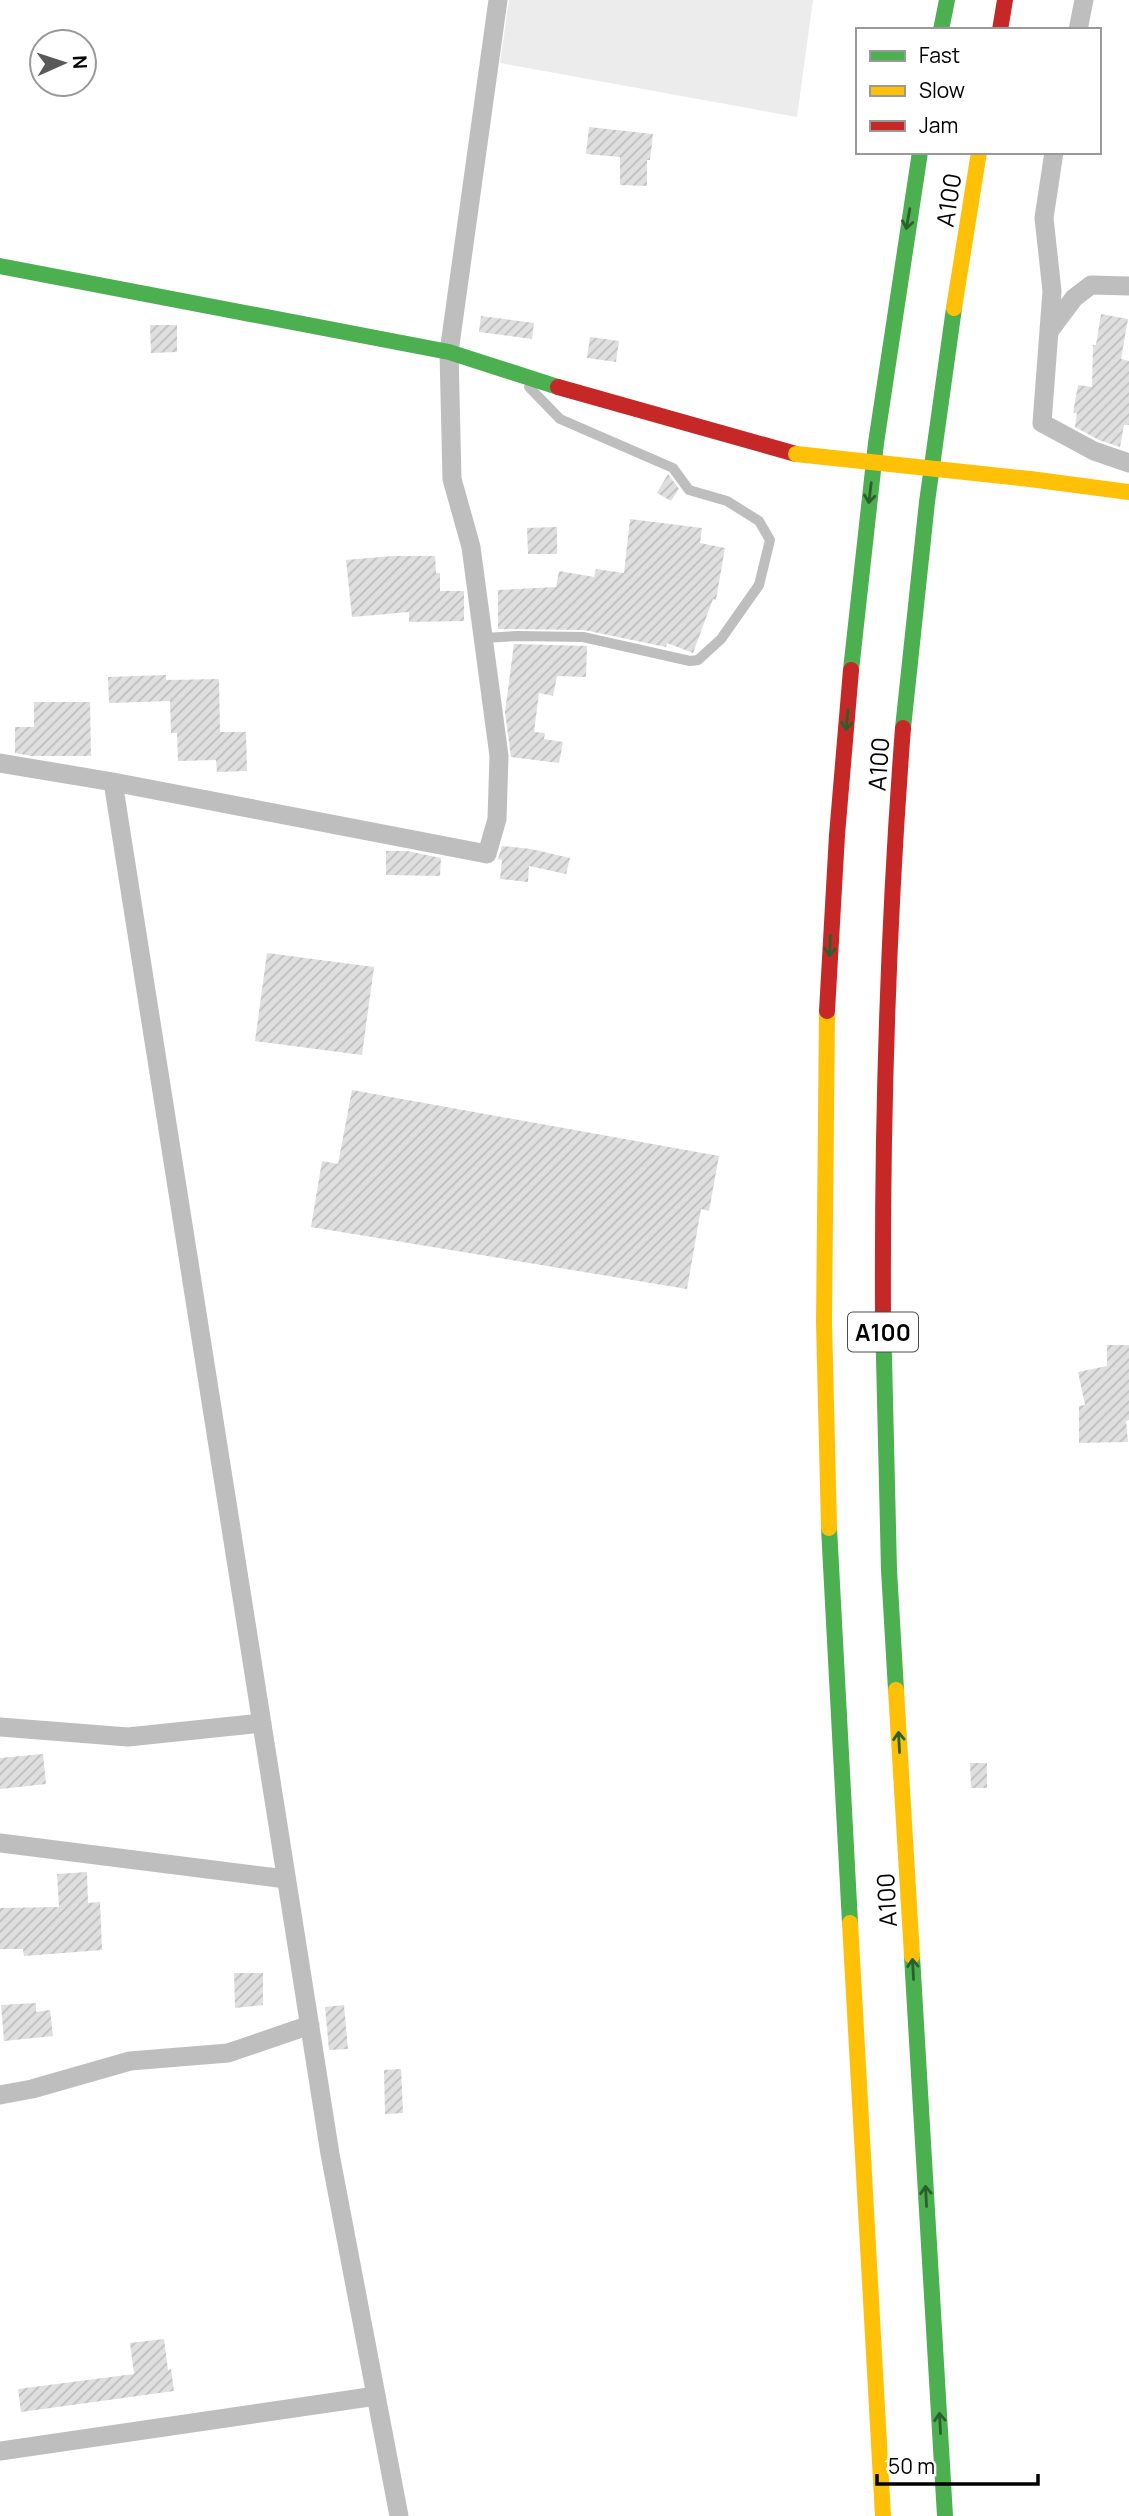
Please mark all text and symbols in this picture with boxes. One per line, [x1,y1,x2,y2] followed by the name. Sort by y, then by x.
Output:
[28,28,98,98] north arrow
[856,28,1101,154] legend
[919,41,960,69] text: Fast
[67,55,93,70] text: N
[919,76,965,104] text: Slow
[919,111,958,139] text: Jam
[927,171,969,229] street label: A100
[901,208,914,230] one-way arrow
[863,481,876,504] one-way arrow
[840,708,853,730] one-way arrow
[860,736,896,792] street label: A100
[824,935,837,958] one-way arrow
[848,1312,918,1352] road number: A100
[892,1731,905,1754] one-way arrow
[868,1872,904,1928] street label: A100
[906,1958,919,1981] one-way arrow
[919,2186,932,2208] one-way arrow
[933,2413,946,2435] one-way arrow
[877,2442,1038,2486] scale bar
[888,2452,935,2480] text: 50 m

